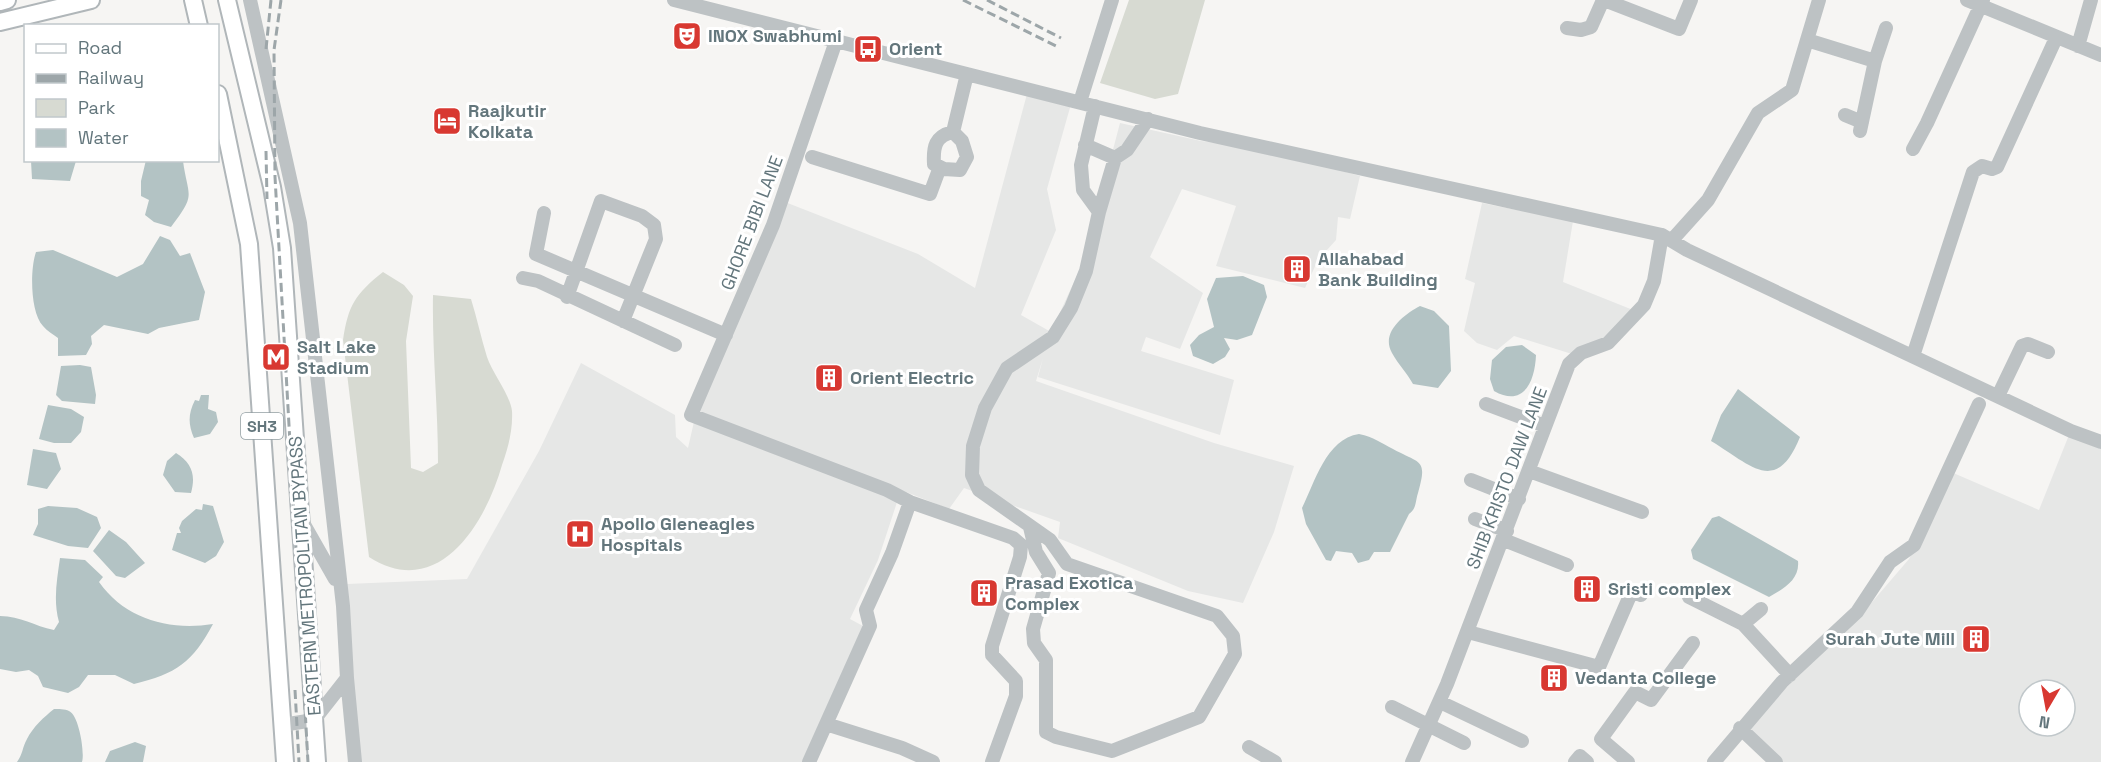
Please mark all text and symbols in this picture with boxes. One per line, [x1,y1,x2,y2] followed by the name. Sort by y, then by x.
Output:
[671,20,703,52] theatre icon: INOX Swabhumi
[24,24,219,162] legend
[708,24,842,47] place label: INOX Swabhumi
[852,33,884,65] bus stop icon: Orient
[78,36,122,59] text: Road
[889,37,943,60] place label: Orient
[78,66,144,89] text: Railway
[78,96,116,119] text: Park
[468,99,546,143] place label: Raajkutir Kolkata
[431,105,463,137] hotel icon: Raajkutir Kolkata
[78,126,129,149] text: Water
[715,152,788,293] street label: GHORE BIBI LANE
[1318,247,1438,291] place label: Allahabad Bank Building
[1281,253,1313,285] building icon: Allahabad Bank Building
[297,335,376,379] place label: Salt Lake Stadium
[260,341,292,373] metro station icon: Salt Lake Stadium
[813,362,845,394] building icon: Orient Electric
[850,366,974,389] place label: Orient Electric
[1461,383,1552,572] street label: SHIB KRISTO DAW LANE
[241,413,283,439] road number: SH3
[283,435,326,717] street label: EASTERN METROPOLITAN BYPASS
[601,512,755,556] place label: Apollo Gleneagles Hospitals
[564,518,596,550] hospital icon: Apollo Gleneagles Hospitals
[1005,571,1134,615] place label: Prasad Exotica Complex
[1571,573,1603,605] building icon: Sristi complex
[968,577,1000,609] building icon: Prasad Exotica Complex
[1608,577,1732,600] place label: Sristi complex
[1960,623,1992,655] building icon: Surah Jute Mill
[1825,627,1955,650] place label: Surah Jute Mill
[1538,662,1570,694] building icon: Vedanta College
[1575,666,1716,689] place label: Vedanta College
[2017,678,2077,738] north arrow
[2037,711,2052,734] text: N

